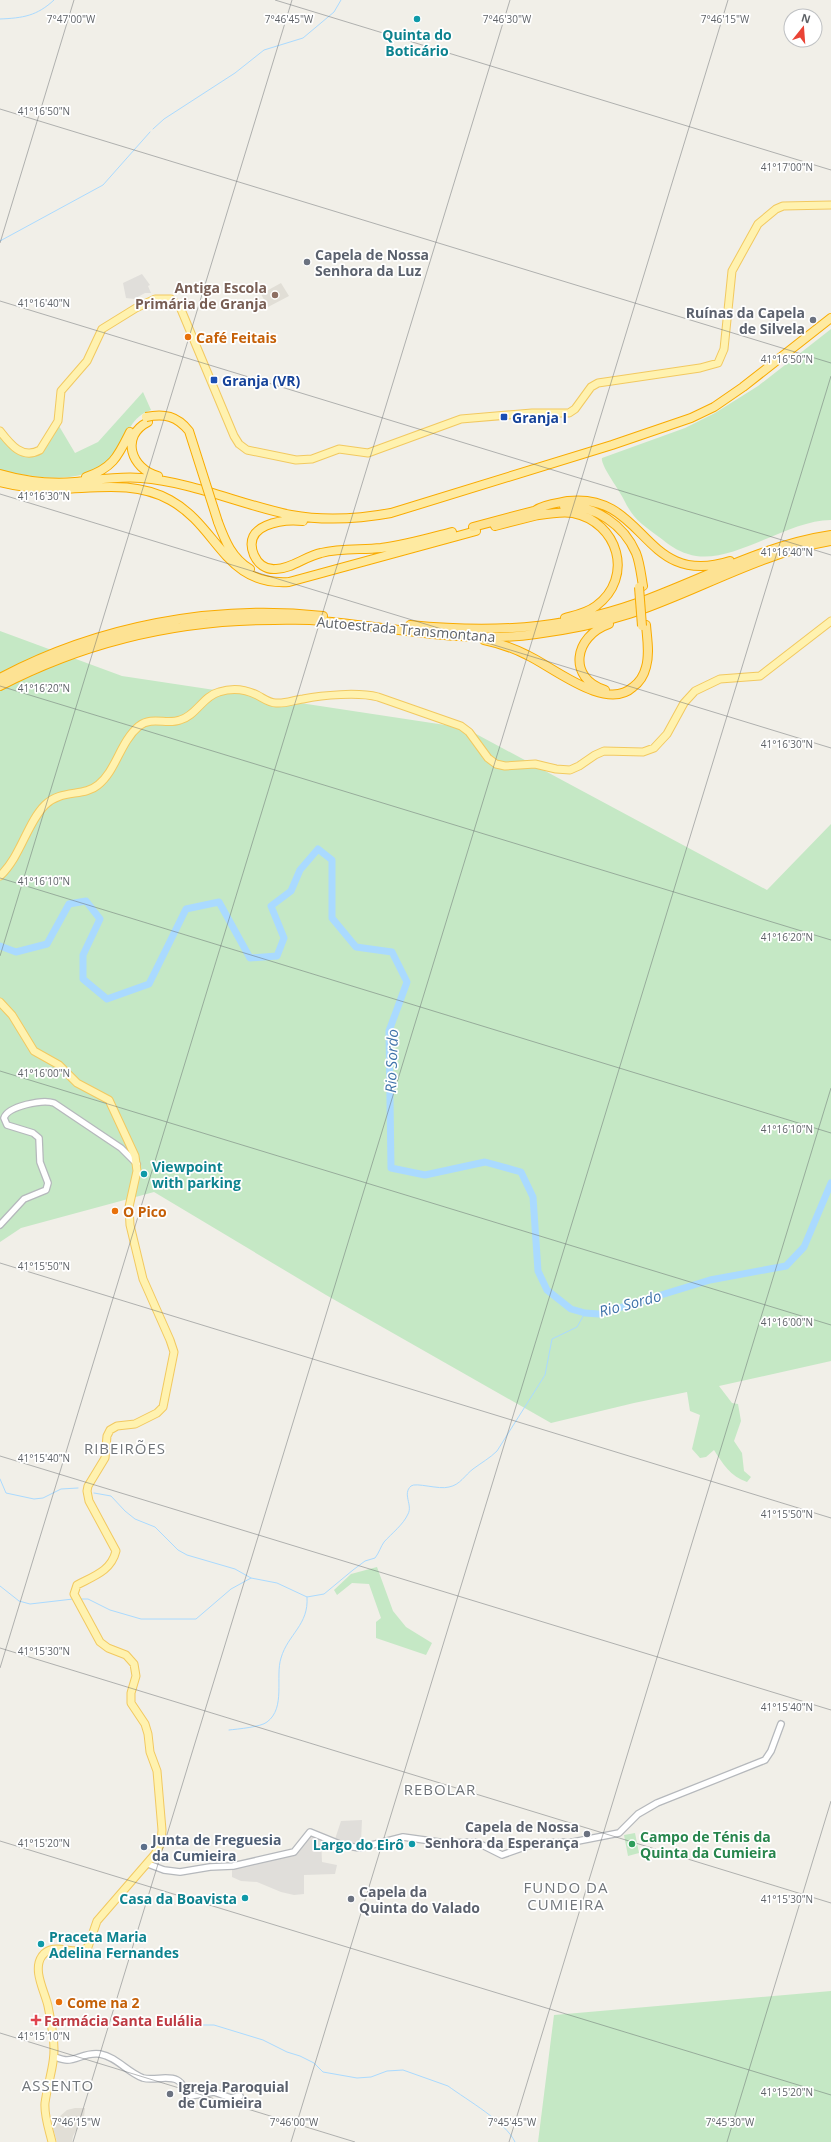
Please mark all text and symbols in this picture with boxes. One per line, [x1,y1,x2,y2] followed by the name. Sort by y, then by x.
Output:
[783,8,823,48] north arrow
[800,9,813,26] text: N
[47,12,96,26] text: 7°47'00"W
[265,12,314,26] text: 7°46'45"W
[483,12,532,26] text: 7°46'30"W
[701,12,750,26] text: 7°46'15"W
[412,14,422,24] marker: Quinta do Boticário
[382,25,452,60] place label: Quinta do Boticário
[18,104,70,118] text: 41°16'50"N
[761,160,813,174] text: 41°17'00"N
[315,245,429,280] place label: Capela de Nossa Senhora da Luz
[302,257,312,267] marker: Capela de Nossa Senhora da Luz
[135,278,267,313] place label: Antiga Escola Primária de Granja
[270,290,280,300] marker: Antiga Escola Primária de Granja
[18,296,70,310] text: 41°16'40"N
[686,303,805,338] place label: Ruínas da Capela de Silvela
[808,315,818,325] marker: Ruínas da Capela de Silvela
[196,328,277,347] place label: Café Feitais
[183,332,193,342] marker: Café Feitais
[761,352,813,366] text: 41°16'50"N
[222,371,301,390] place label: Granja (VR)
[209,375,219,385] marker: Granja (VR)
[512,408,567,427] place label: Granja I
[499,412,509,422] marker: Granja I
[18,489,70,503] text: 41°16'30"N
[761,545,813,559] text: 41°16'40"N
[316,612,496,646] street label: Autoestrada Transmontana
[18,681,70,695] text: 41°16'20"N
[761,737,813,751] text: 41°16'30"N
[18,874,70,888] text: 41°16'10"N
[761,930,813,944] text: 41°16'20"N
[380,1029,402,1093] water label: Rio Sordo
[18,1066,70,1080] text: 41°16'00"N
[761,1122,813,1136] text: 41°16'10"N
[152,1157,241,1192] place label: Viewpoint with parking
[139,1169,149,1179] marker: Viewpoint with parking
[123,1202,167,1221] place label: O Pico
[110,1206,120,1216] marker: O Pico
[18,1259,70,1273] text: 41°15'50"N
[597,1285,663,1321] water label: Rio Sordo
[761,1315,813,1329] text: 41°16'00"N
[84,1438,166,1458] district label: RIBEIRÕES
[18,1451,70,1465] text: 41°15'40"N
[761,1507,813,1521] text: 41°15'50"N
[18,1644,70,1658] text: 41°15'30"N
[761,1700,813,1714] text: 41°15'40"N
[404,1779,476,1799] district label: REBOLAR
[425,1817,579,1852] place label: Capela de Nossa Senhora da Esperança
[640,1827,776,1862] place label: Campo de Ténis da Quinta da Cumieira
[582,1829,592,1839] marker: Capela de Nossa Senhora da Esperança
[150,1830,281,1865] place label: Junta de Freguesia da Cumieira
[313,1835,404,1854] place label: Largo do Eirô
[18,1836,70,1850] text: 41°15'20"N
[407,1839,417,1849] marker: Largo do Eirô
[627,1839,637,1849] marker: Campo de Ténis da Quinta da Cumieira
[139,1842,149,1852] marker: Junta de Freguesia da Cumieira
[524,1877,608,1914] district label: FUNDO DA CUMIEIRA
[359,1882,480,1917] place label: Capela da Quinta do Valado
[119,1889,237,1908] place label: Casa da Boavista
[761,1892,813,1906] text: 41°15'30"N
[240,1893,250,1903] marker: Casa da Boavista
[346,1894,356,1904] marker: Capela da Quinta do Valado
[49,1927,179,1962] place label: Praceta Maria Adelina Fernandes
[36,1939,46,1949] marker: Praceta Maria Adelina Fernandes
[67,1993,140,2012] place label: Come na 2
[54,1997,64,2007] marker: Come na 2
[44,2011,203,2030] place label: Farmácia Santa Eulália
[31,2015,41,2025] marker: Farmácia Santa Eulália
[18,2029,70,2043] text: 41°15'10"N
[22,2075,94,2095] district label: ASSENTO
[178,2077,289,2112] place label: Igreja Paroquial de Cumieira
[761,2085,813,2099] text: 41°15'20"N
[165,2089,175,2099] marker: Igreja Paroquial de Cumieira
[52,2115,101,2129] text: 7°46'15"W
[270,2115,319,2129] text: 7°46'00"W
[488,2115,537,2129] text: 7°45'45"W
[706,2115,755,2129] text: 7°45'30"W

